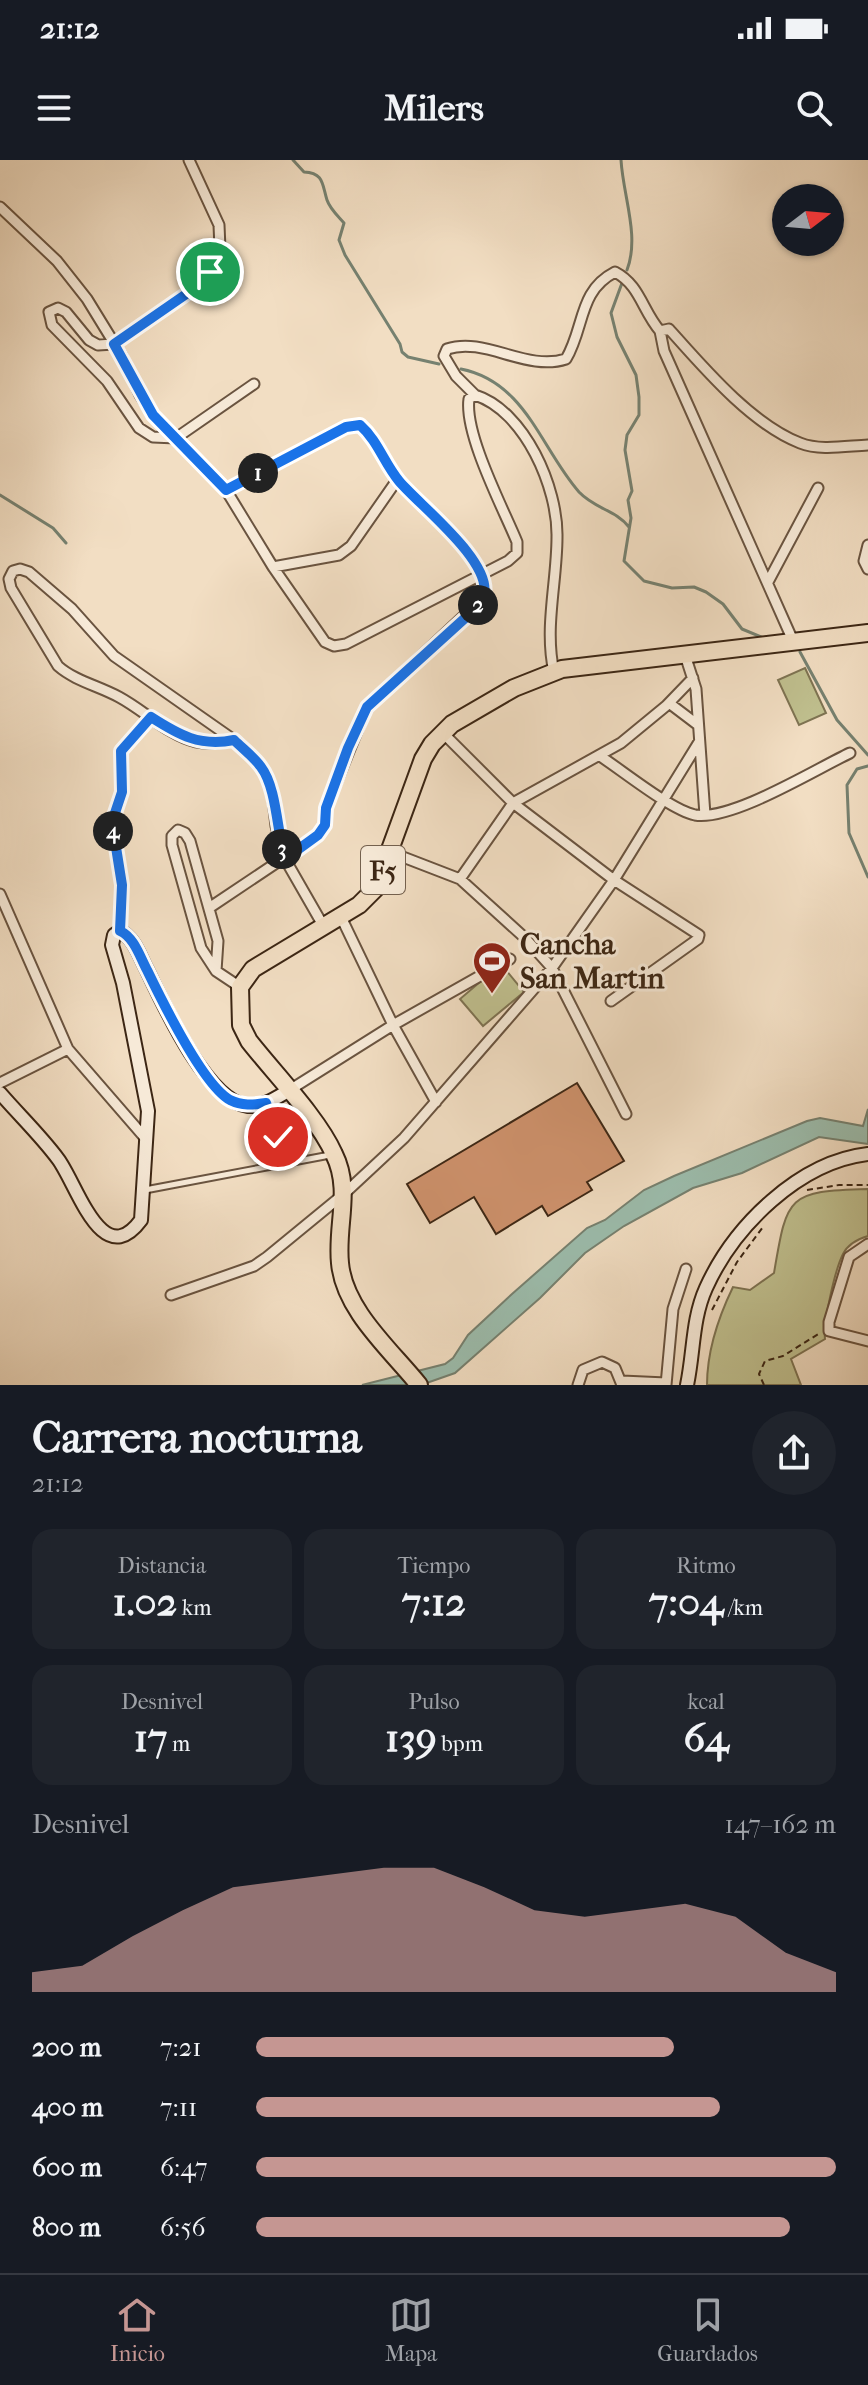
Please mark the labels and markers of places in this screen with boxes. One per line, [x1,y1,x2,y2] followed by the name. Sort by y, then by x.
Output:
[176,238,244,306] pin
[238,453,278,493] pin: 1
[458,585,498,625] pin: 2
[93,811,133,851] pin: 4
[262,829,302,869] pin: 3
[520,927,665,996] place label: Cancha San Martin
[471,940,513,995] sports icon: Cancha San Martin
[244,1103,312,1171] pin

